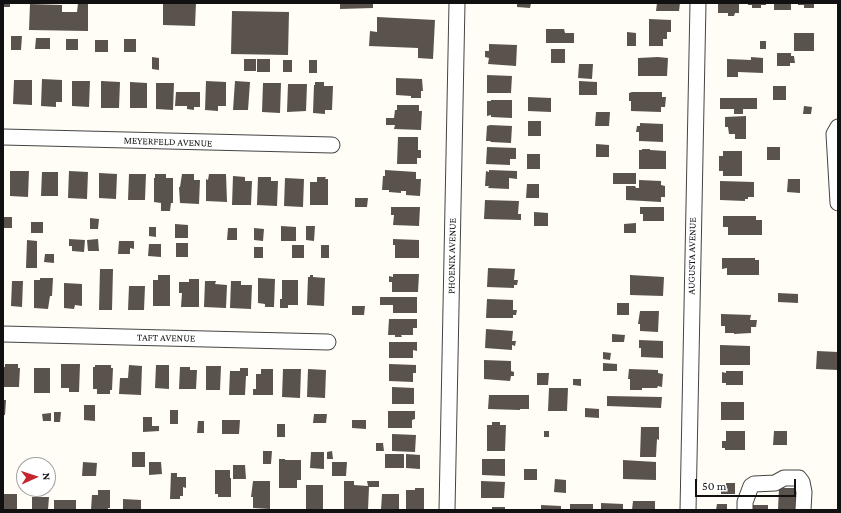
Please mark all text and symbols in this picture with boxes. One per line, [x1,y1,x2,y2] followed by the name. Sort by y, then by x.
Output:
[123,134,213,150] street label: MEYERFELD AVENUE
[685,217,699,295] street label: AUGUSTA AVENUE
[445,218,459,294] street label: PHOENIX AVENUE
[137,331,195,345] street label: TAFT AVENUE
[16,457,56,497] north arrow
[697,471,798,497] scale bar
[41,472,53,480] text: N
[702,479,726,493] text: 50 m

